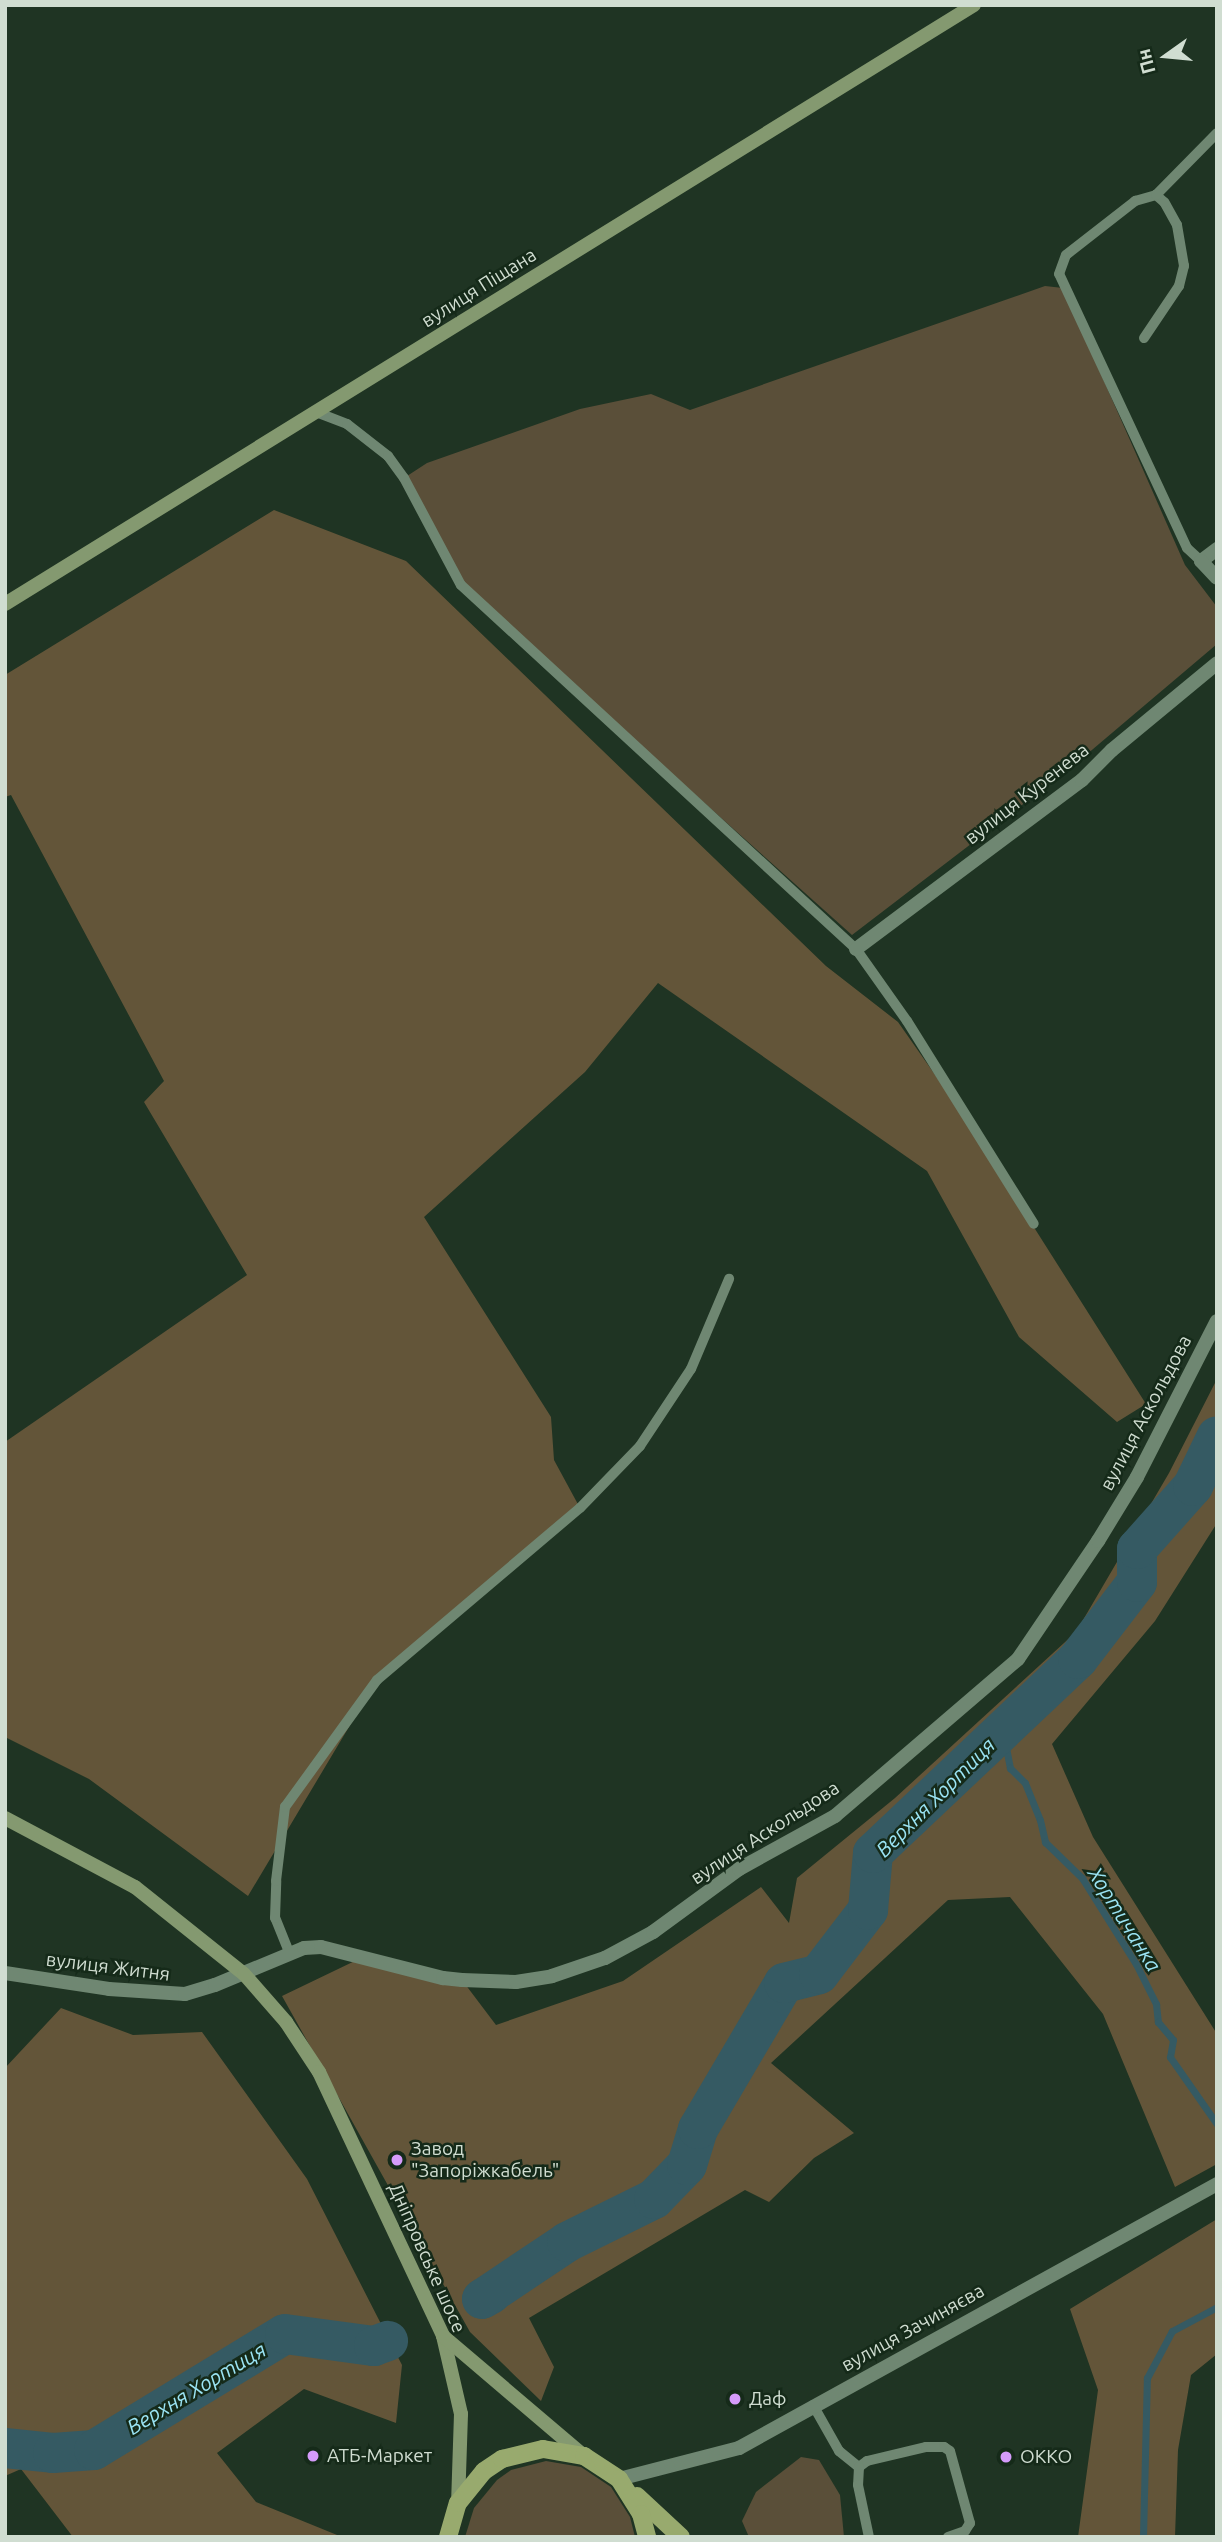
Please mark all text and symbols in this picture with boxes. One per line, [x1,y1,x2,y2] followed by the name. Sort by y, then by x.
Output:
[1131,21,1201,91] north arrow
[1132,47,1160,76] text: Пн
[417,244,541,332] street label: вулиця Піщана
[961,739,1093,849] street label: вулиця Куренева
[1095,1332,1197,1494] street label: вулиця Аскольдова
[870,1732,1000,1862] water label: Верхня Хортиця
[686,1776,844,1890] street label: вулиця Аскольдова
[1083,1862,1167,1976] water label: Хортичанка
[45,1948,171,1986] street label: вулиця Житня
[411,2138,559,2182] place label: Завод "Запоріжкабель"
[389,2152,405,2168] marker: Завод "Запоріжкабель"
[384,2180,470,2336] street label: Дніпровське шосе
[838,2279,988,2377] street label: вулиця Зачиняєва
[122,2337,270,2439] water label: Верхня Хортиця
[749,2388,786,2410] place label: Даф
[727,2391,743,2407] marker: Даф
[327,2445,432,2467] place label: АТБ-Маркет
[1020,2446,1072,2468] place label: ОККО
[305,2448,321,2464] marker: АТБ-Маркет
[998,2449,1014,2465] marker: ОККО

